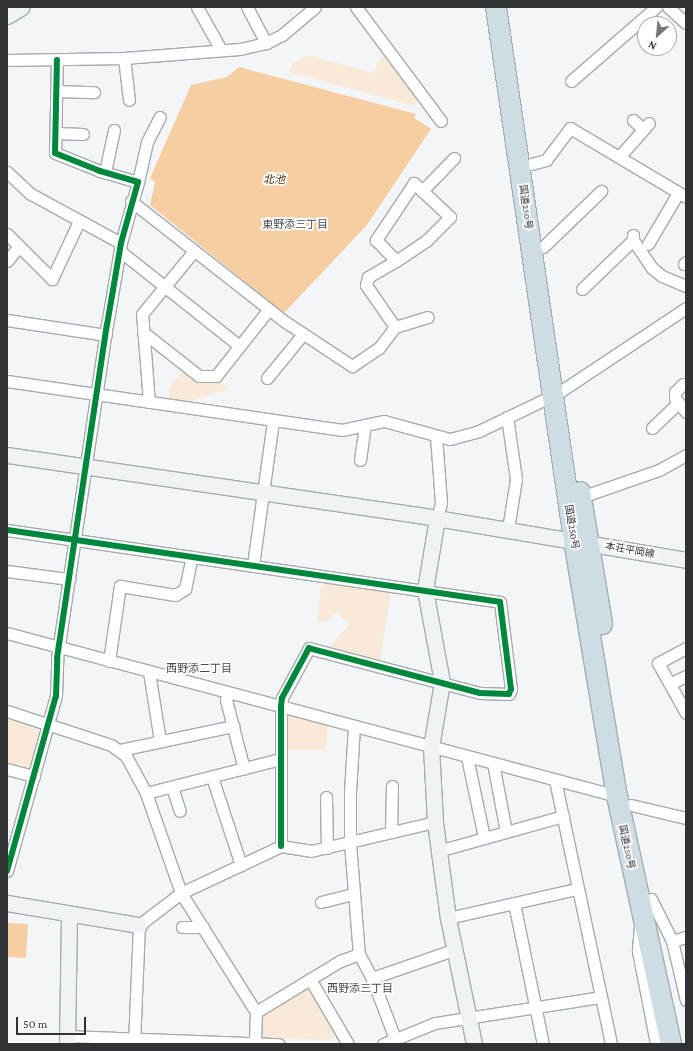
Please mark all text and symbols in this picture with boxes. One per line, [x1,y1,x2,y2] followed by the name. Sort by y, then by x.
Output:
[637,16,677,56] north arrow
[646,39,658,53] text: N
[263,172,285,186] water label: 北池
[517,184,535,230] street label: 国道250号
[262,217,328,231] district label: 東野添三丁目
[563,504,581,550] street label: 国道250号
[604,540,656,560] street label: 本荘平岡線
[166,661,232,675] district label: 西野添二丁目
[616,824,638,870] street label: 国道250号
[327,981,393,995] district label: 西野添三丁目
[18,1009,88,1035] scale bar
[23,1017,47,1031] text: 50 m

